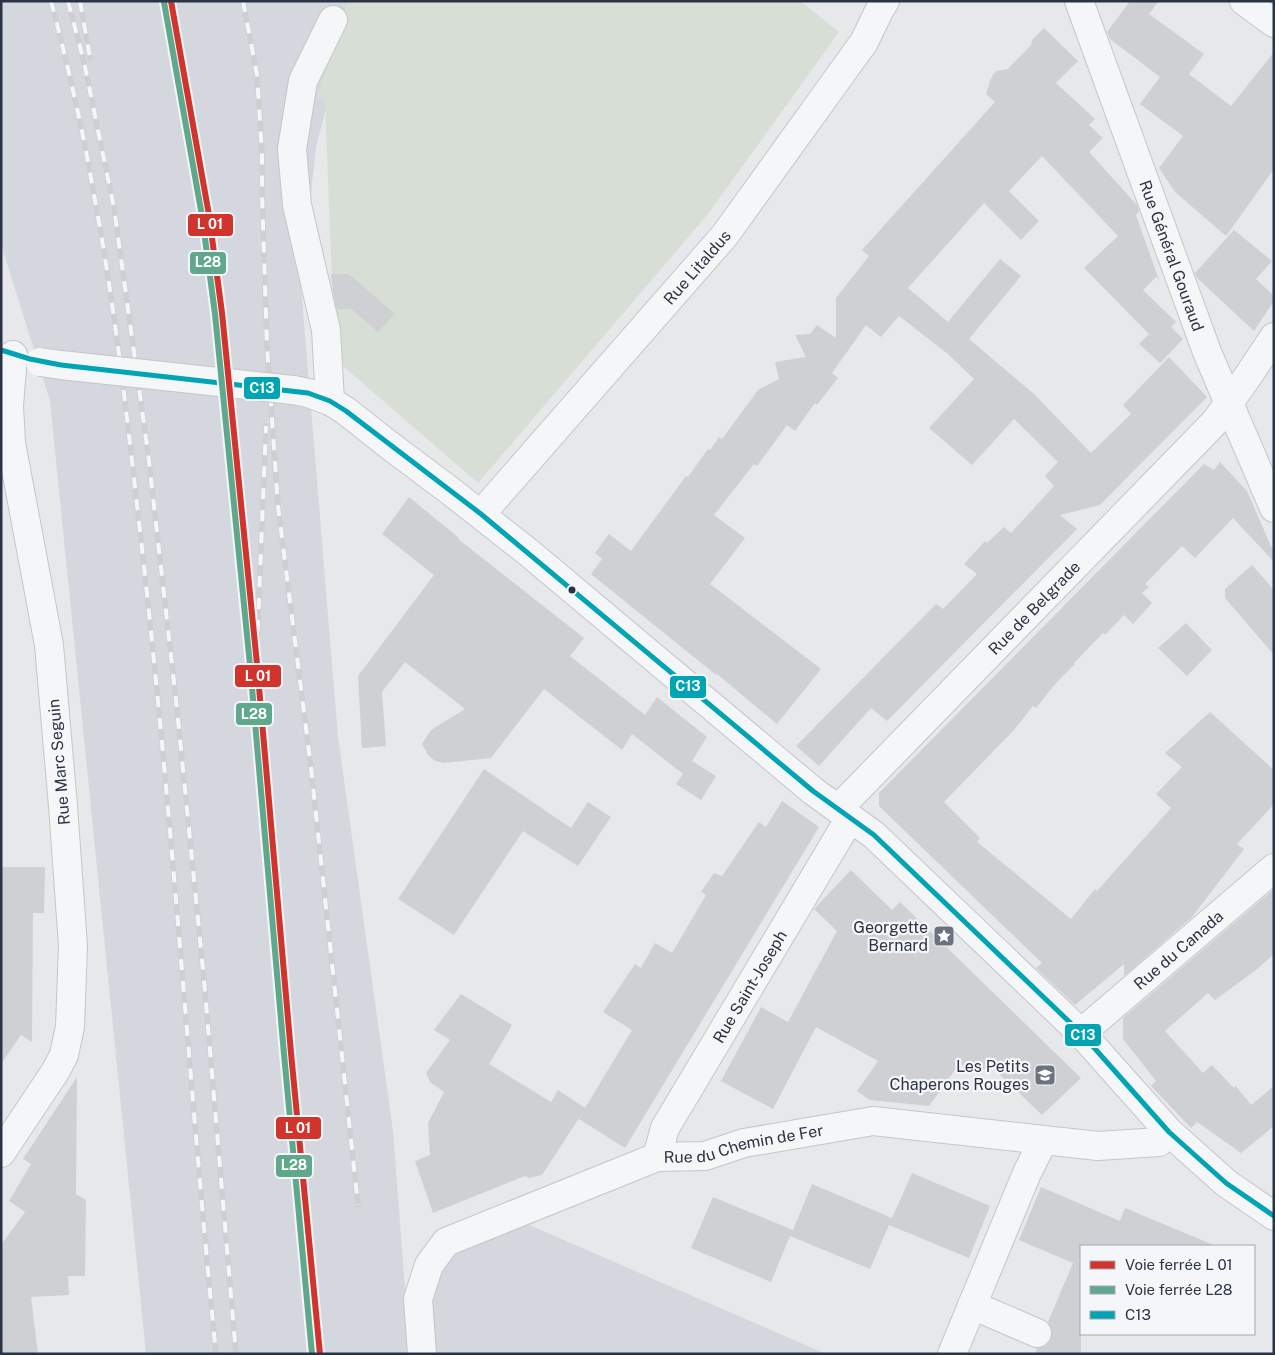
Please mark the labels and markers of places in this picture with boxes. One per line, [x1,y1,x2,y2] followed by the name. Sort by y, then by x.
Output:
[567,585,577,595] unlabelled marker
[853,918,928,955] place label: Georgette Bernard
[932,924,956,948] place icon: Georgette Bernard
[889,1057,1029,1094] place label: Les Petits Chaperons Rouges
[1033,1063,1057,1087] school or university icon: Les Petits Chaperons Rouges

